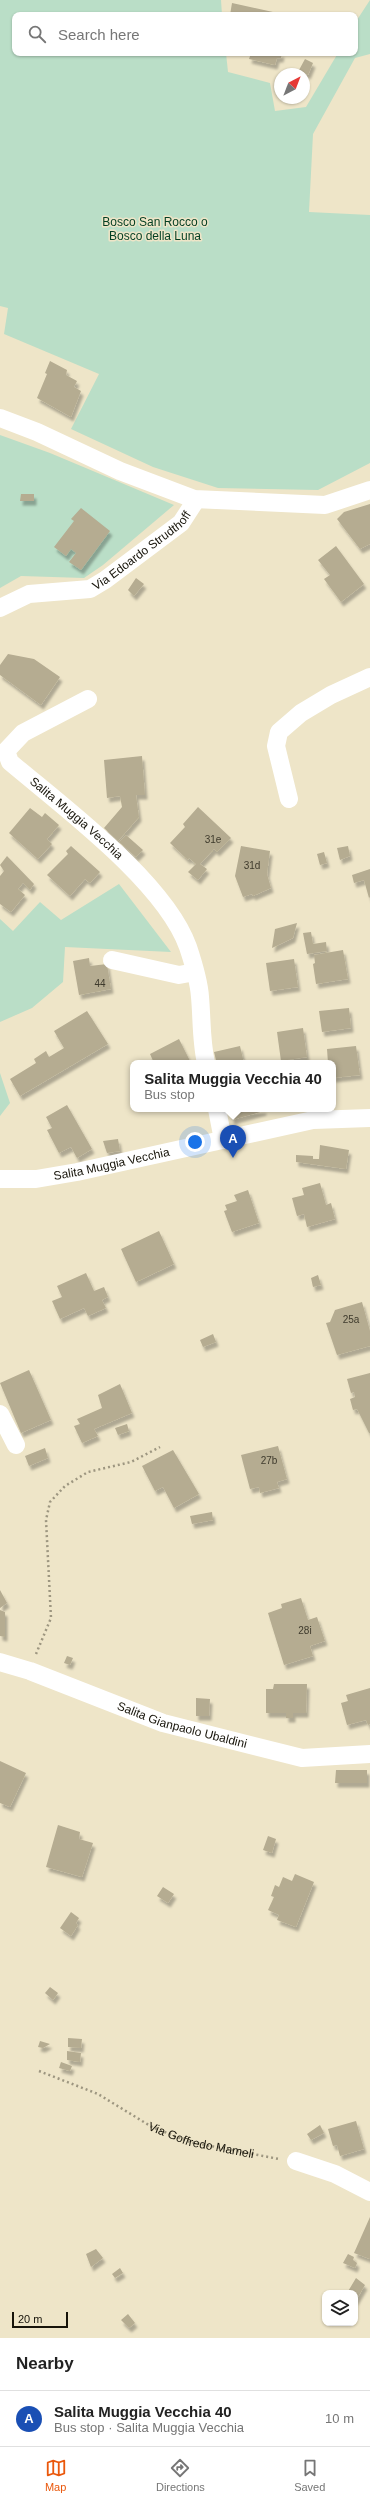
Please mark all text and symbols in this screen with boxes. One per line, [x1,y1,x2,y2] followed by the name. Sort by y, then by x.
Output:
[12,12,358,56] search box
[26,23,48,45] icon: search
[58,26,140,43] text: Search here
[274,68,310,104] north arrow
[102,215,208,243] park label: Bosco San Rocco o Bosco della Luna
[90,508,194,593] street label: Via Edoardo Strudthoff
[27,774,126,863] street label: Salita Muggia Vecchia
[205,834,222,845] house number: 31e
[244,860,260,871] house number: 31d
[94,978,106,989] house number: 44
[130,1060,336,1112] popup
[144,1070,322,1087] text: Salita Muggia Vecchia 40
[144,1087,195,1102] text: Bus stop
[220,1125,246,1158] pin: A
[185,1132,205,1152] your location
[52,1145,171,1183] street label: Salita Muggia Vecchia
[343,1314,360,1325] house number: 25a
[261,1455,278,1466] house number: 27b
[298,1625,312,1636] house number: 28i
[115,1699,248,1751] street label: Salita Gianpaolo Ubaldini
[146,2119,255,2161] street label: Via Goffredo Mameli
[322,2290,358,2326] map controls
[322,2290,358,2326] button: layers
[12,2310,68,2329] scale bar
[18,2313,42,2325] text: 20 m
[16,2354,74,2373] text: Nearby
[54,2403,232,2420] text: Salita Muggia Vecchia 40
[24,2411,34,2426] text: A
[325,2411,354,2426] text: 10 m
[54,2420,244,2435] text: Bus stop · Salita Muggia Vecchia
[45,2457,67,2493] tab: Map
[156,2457,205,2493] tab: Directions
[294,2457,325,2493] tab: Saved

